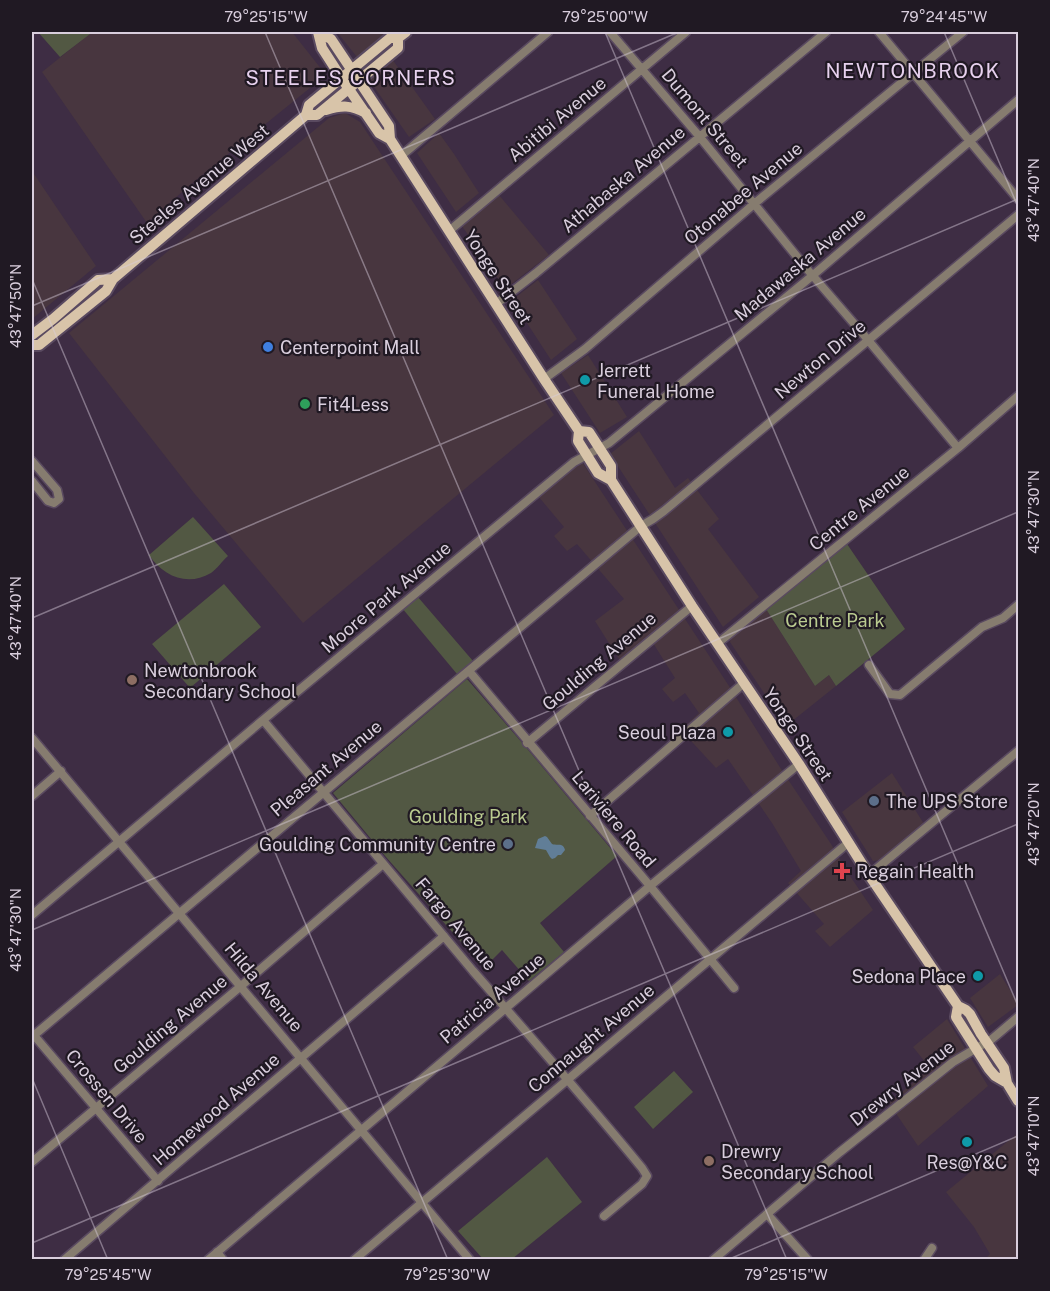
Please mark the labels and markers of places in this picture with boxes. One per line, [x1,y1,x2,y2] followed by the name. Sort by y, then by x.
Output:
[280,337,420,358] place label: Centerpoint Mall
[261,340,275,354] marker: Centerpoint Mall
[597,360,715,402] place label: Jerrett Funeral Home
[578,373,592,387] marker: Jerrett Funeral Home
[317,394,389,415] place label: Fit4Less
[298,397,312,411] marker: Fit4Less
[144,660,296,702] place label: Newtonbrook Secondary School
[125,673,139,687] marker: Newtonbrook Secondary School
[618,722,716,743] place label: Seoul Plaza
[721,725,735,739] marker: Seoul Plaza
[886,791,1008,812] place label: The UPS Store
[867,794,881,808] marker: The UPS Store
[259,834,496,855] place label: Goulding Community Centre
[501,837,515,851] marker: Goulding Community Centre
[856,861,974,882] place label: Regain Health
[833,862,851,880] marker: Regain Health
[851,966,966,987] place label: Sedona Place
[971,969,985,983] marker: Sedona Place
[960,1135,974,1149] marker: Res@Y&C
[721,1141,873,1183] place label: Drewry Secondary School
[926,1152,1008,1173] place label: Res@Y&C
[702,1154,716,1168] marker: Drewry Secondary School

